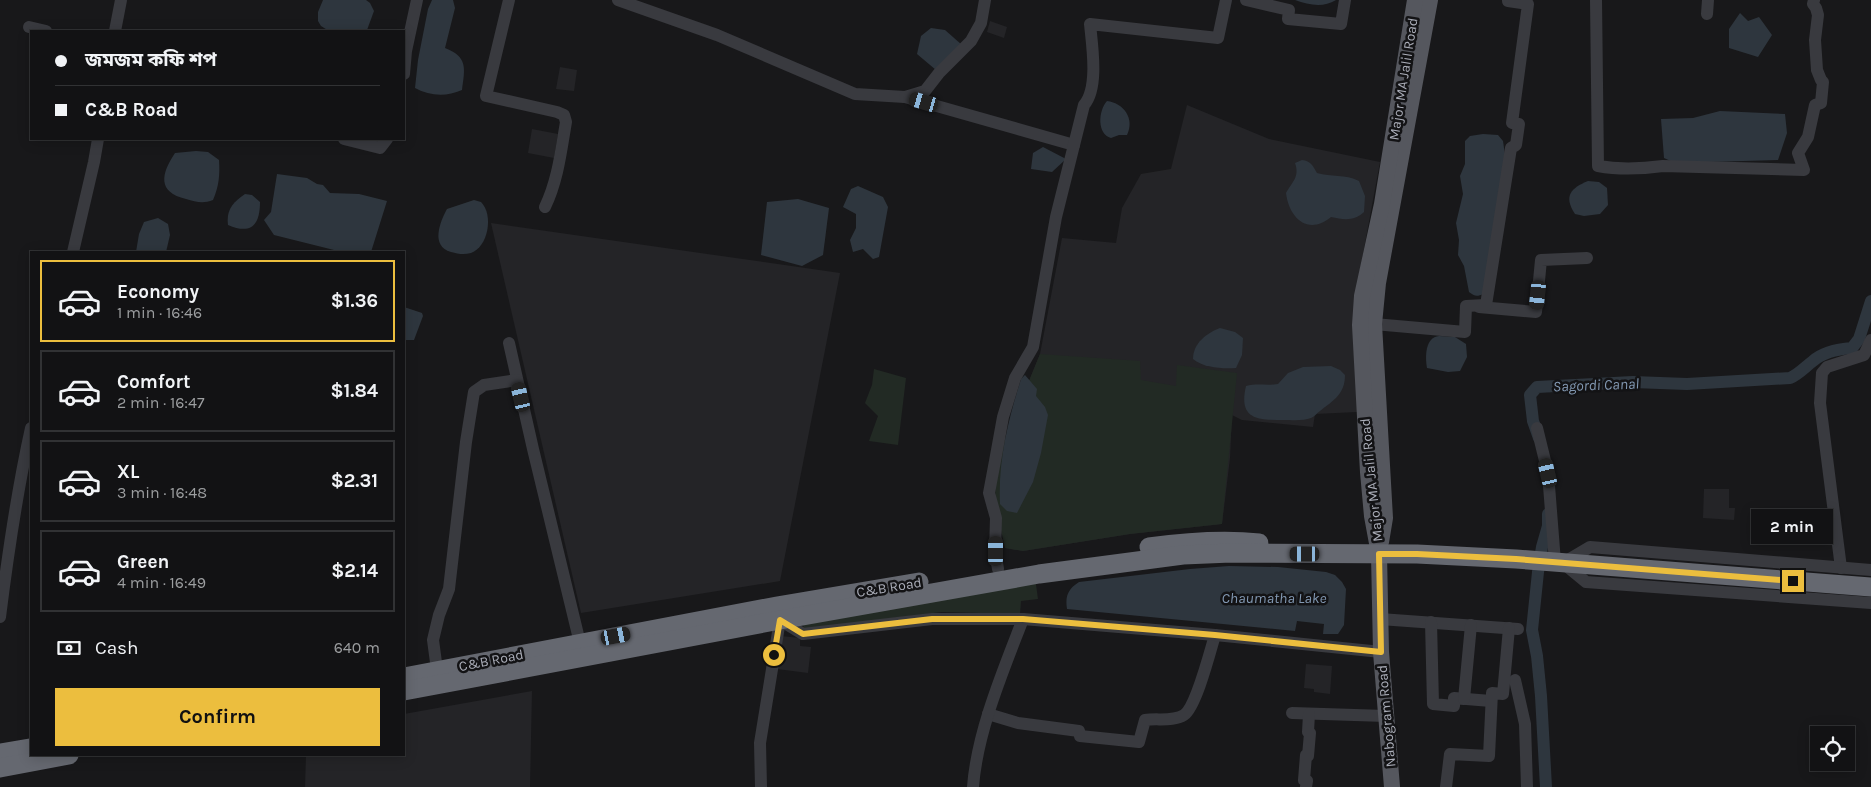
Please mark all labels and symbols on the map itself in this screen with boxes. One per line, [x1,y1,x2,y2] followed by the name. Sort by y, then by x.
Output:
[1385,16,1422,142] street label: Major MA Jalil Road
[907,91,940,113] car
[1528,279,1547,311] car
[1552,374,1640,396] water label: Sagordi Canal
[510,381,531,413] car
[1357,417,1386,543] street label: Major MA Jalil Road
[1537,457,1558,489] car
[1752,508,1834,544] callout: 2 min
[988,536,1003,566] car
[1290,547,1320,562] car
[1782,570,1804,592] route end
[855,574,923,601] street label: C&B Road
[1222,589,1326,607] water label: Chaumatha Lake
[599,626,632,646] car
[763,644,785,666] route start
[457,646,525,675] street label: C&B Road
[1374,664,1399,768] street label: Nabogram Road

